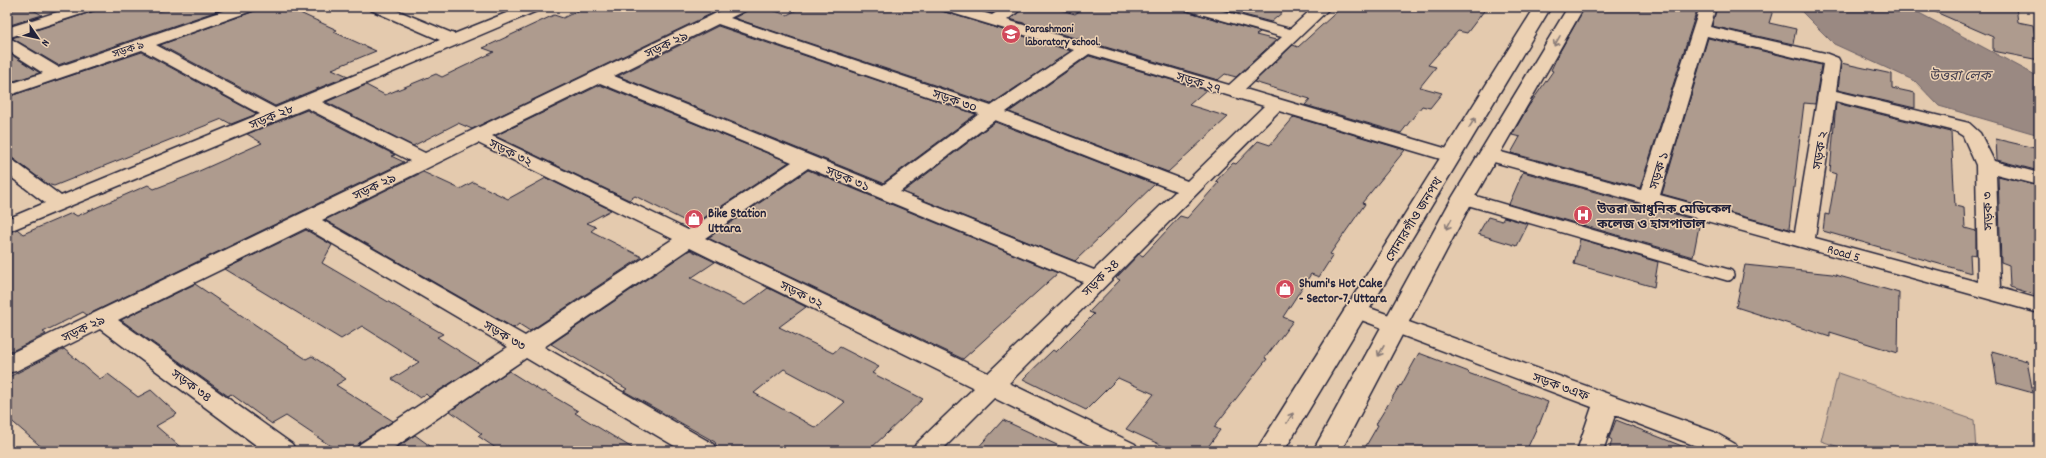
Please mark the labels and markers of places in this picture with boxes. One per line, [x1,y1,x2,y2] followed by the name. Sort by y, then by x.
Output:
[1025,22,1100,51] place label: Parashmoni laboratory school.
[1000,23,1022,45] school or university icon: Parashmoni laboratory school.
[1596,201,1731,235] place label: উত্তরা আধুনিক মেডিকেল কলেজ ও হাসপাতাল
[1572,204,1594,226] hospital icon: উত্তরা আধুনিক মেডিকেল কলেজ ও হাসপাতাল
[708,205,766,239] place label: Bike Station Uttara
[683,208,705,230] shop icon: Bike Station Uttara
[1299,275,1387,309] place label: Shumi's Hot Cake - Sector-7, Uttara
[1274,278,1296,300] shop icon: Shumi's Hot Cake - Sector-7, Uttara

